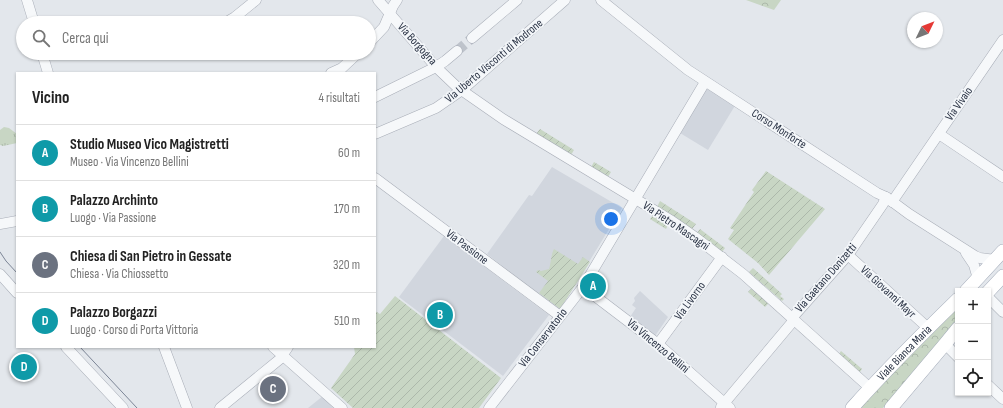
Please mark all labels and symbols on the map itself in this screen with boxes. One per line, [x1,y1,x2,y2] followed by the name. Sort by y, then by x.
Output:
[907,12,943,48] north arrow
[442,16,546,106] street label: Via Uberto Visconti di Modrone
[394,20,440,69] street label: Via Borgogna
[942,84,976,124] street label: Via Vivaio
[749,106,809,152] street label: Corso Monforte
[640,198,712,254] street label: Via Pietro Mascagni
[601,209,621,229] your location
[443,226,491,268] street label: Via Passione
[792,240,860,316] street label: Via Gaetano Donizetti
[857,262,919,322] street label: Via Giovanni Mayr
[580,271,606,301] pin: A
[671,279,709,323] street label: Via Livorno
[427,300,453,330] pin: B
[515,305,571,371] street label: Via Conservatorio
[624,315,692,377] street label: Via Vincenzo Bellini
[874,321,935,384] street label: Viale Bianca Maria
[11,352,37,382] pin: D
[260,374,286,404] pin: C

